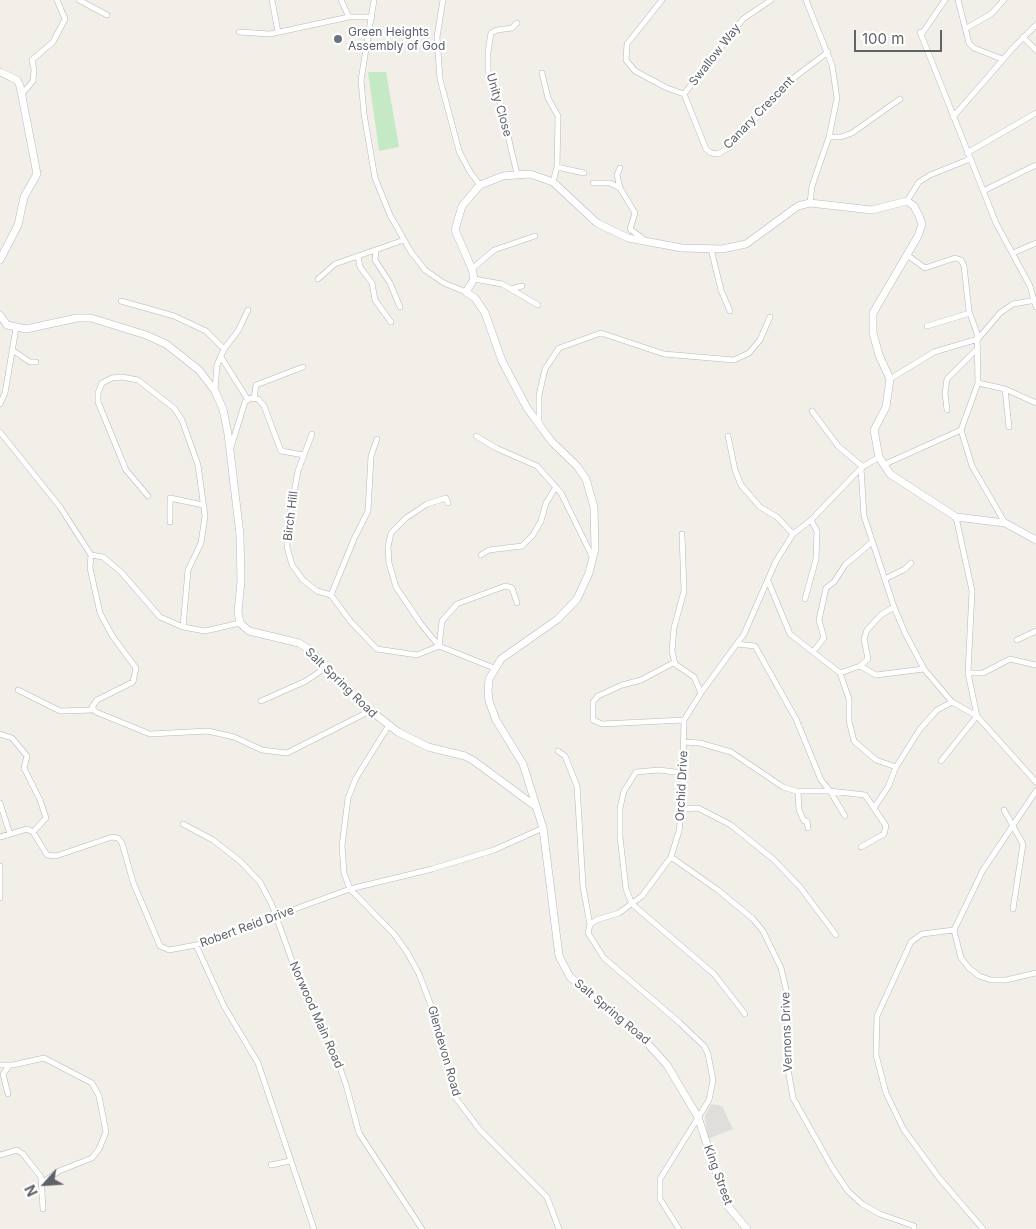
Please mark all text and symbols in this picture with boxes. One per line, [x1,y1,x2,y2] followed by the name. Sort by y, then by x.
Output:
[856,20,944,52] scale bar
[686,21,744,89] street label: Swallow Way
[348,25,445,53] place label: Green Heights Assembly of God
[862,29,904,48] text: 100 m
[332,33,344,45] marker: Green Heights Assembly of God
[483,72,515,138] street label: Unity Close
[721,74,797,152] street label: Canary Crescent
[281,490,301,542] street label: Birch Hill
[302,645,380,721] street label: Salt Spring Road
[673,750,691,822] street label: Orchid Drive
[198,903,296,951] street label: Robert Reid Drive
[286,959,346,1071] street label: Norwood Main Road
[571,976,653,1048] street label: Salt Spring Road
[778,992,796,1072] street label: Vernons Drive
[424,1004,464,1098] street label: Glendevon Road
[700,1143,736,1207] street label: King Street
[20,1159,70,1209] north arrow
[21,1182,41,1199] text: N

